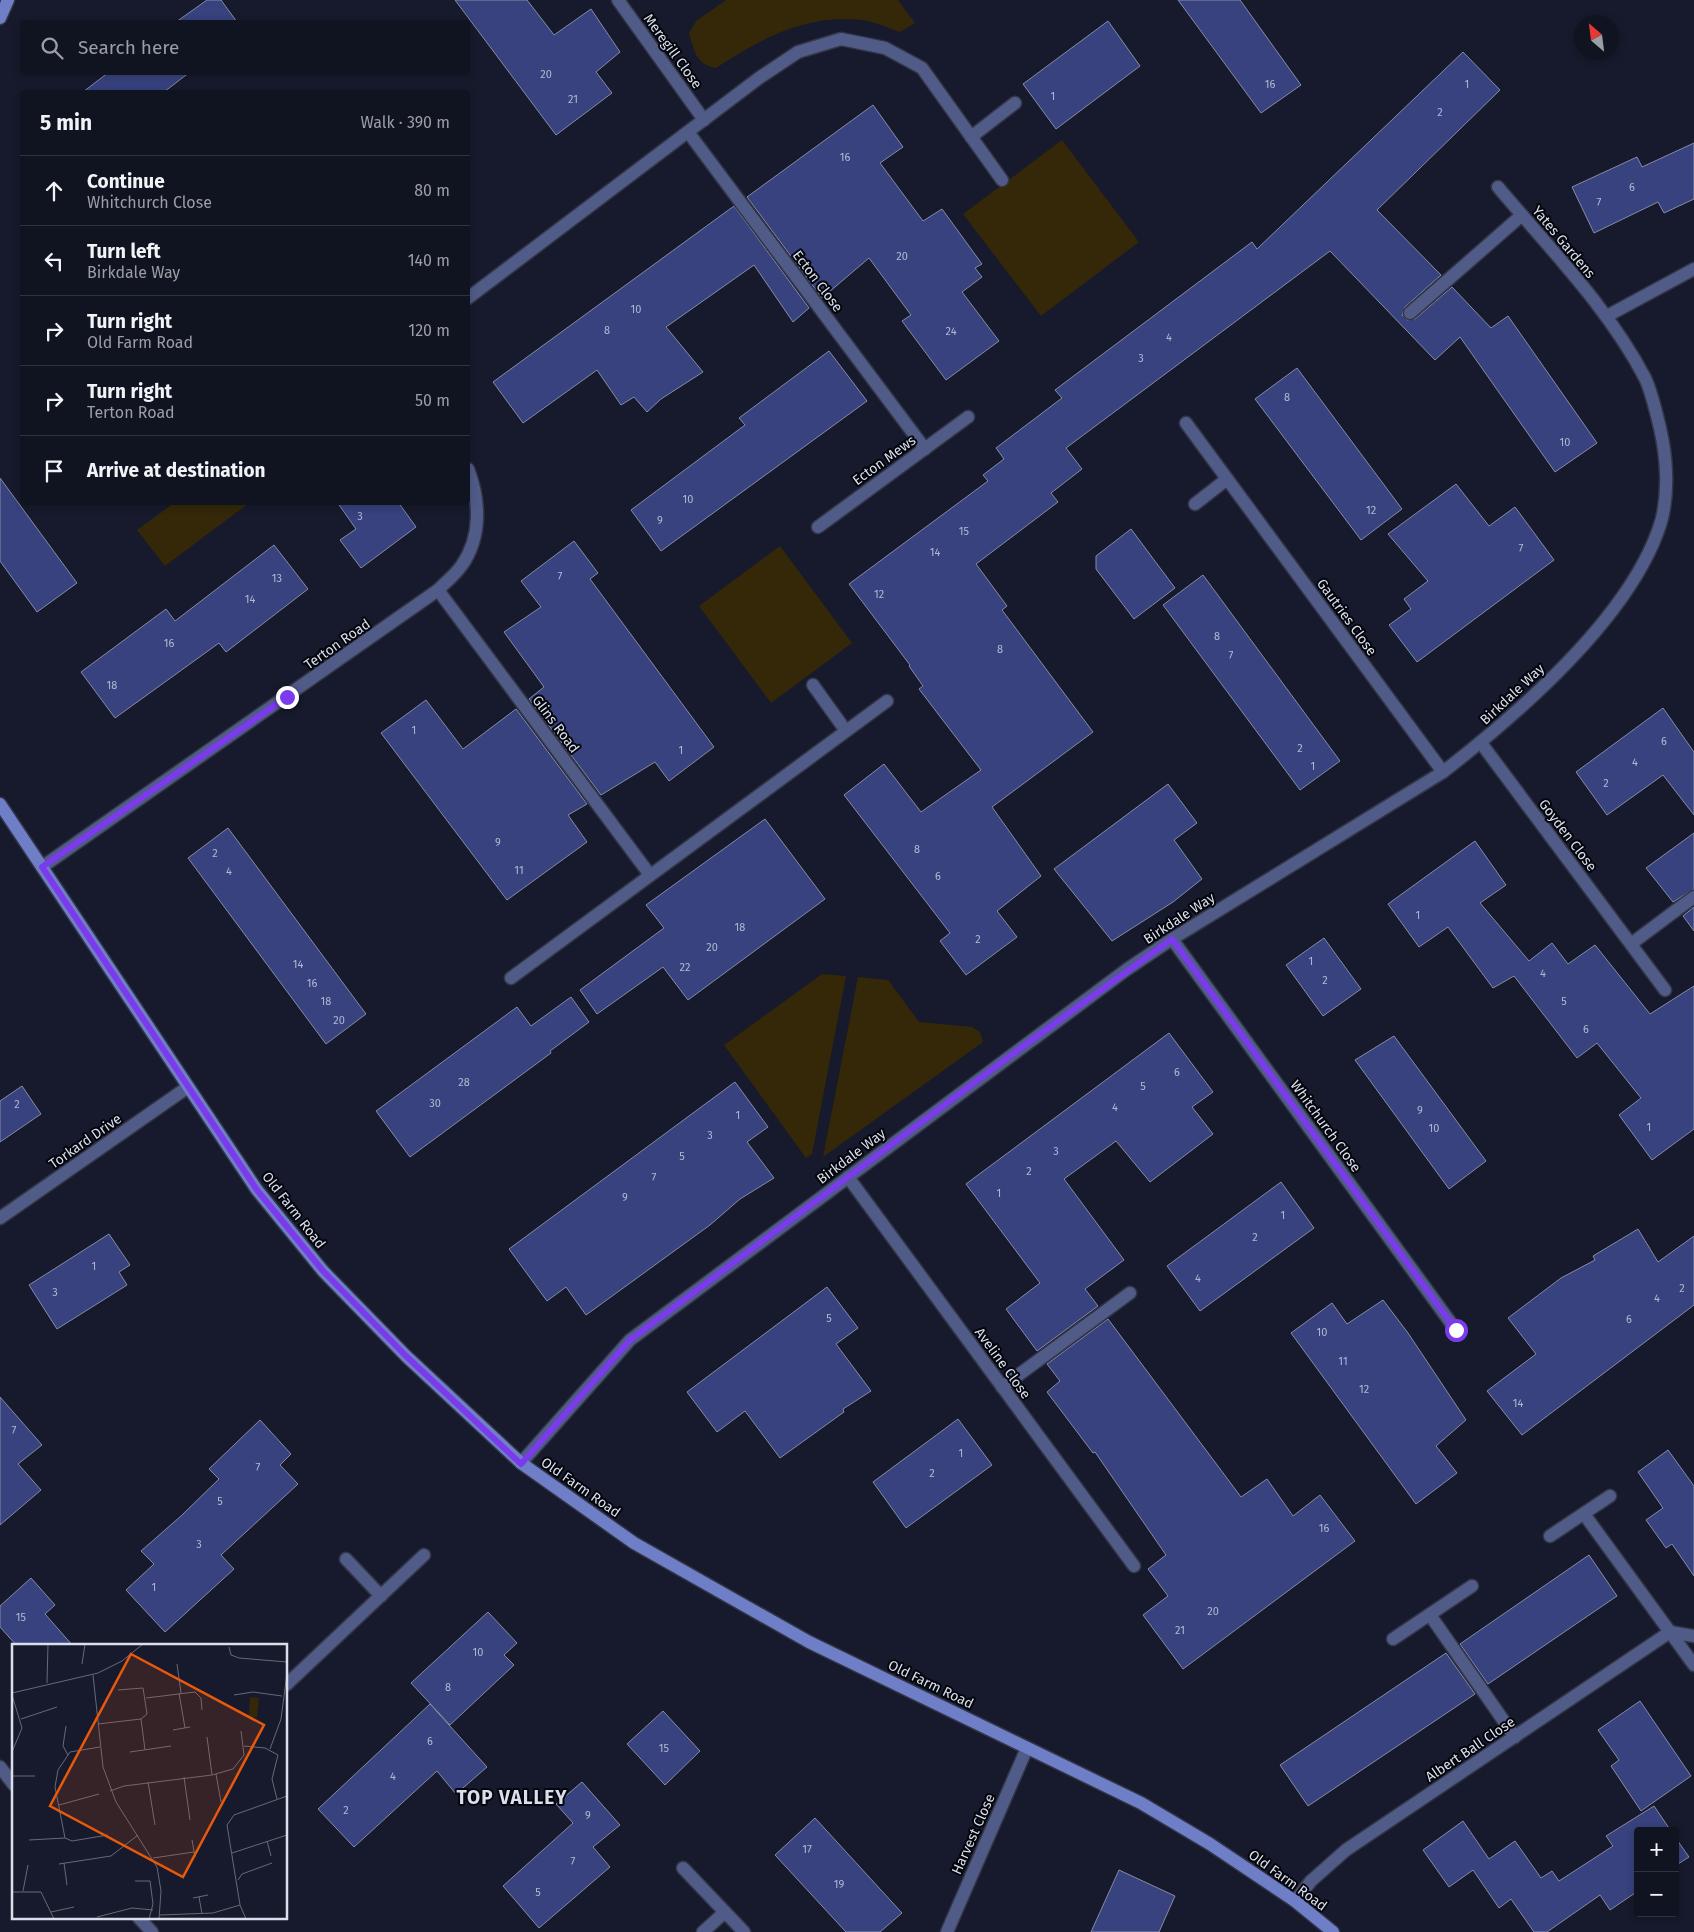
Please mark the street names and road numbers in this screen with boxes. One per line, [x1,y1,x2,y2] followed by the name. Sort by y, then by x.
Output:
[640,11,705,92] street label: Meregill Close
[1528,203,1599,282] street label: Yates Gardens
[789,247,846,316] street label: Ecton Close
[849,432,920,489] street label: Ecton Mews
[1313,576,1380,659] street label: Gautries Close
[301,615,374,673] street label: Terton Road
[1477,660,1548,728] street label: Birkdale Way
[528,692,583,756] street label: Glins Road
[1535,796,1600,875] street label: Goyden Close
[1140,889,1218,948] street label: Birkdale Way
[1287,1077,1365,1175] street label: Whitchurch Close
[46,1110,125,1173] street label: Torkard Drive
[814,1125,889,1188] street label: Birkdale Way
[258,1168,329,1252] street label: Old Farm Road
[971,1324,1034,1402] street label: Aveline Close
[538,1454,624,1521] street label: Old Farm Road
[885,1656,976,1712] street label: Old Farm Road
[1422,1713,1518,1786] street label: Albert Ball Close
[948,1791,999,1877] street label: Harvest Close
[1245,1846,1330,1915] street label: Old Farm Road

